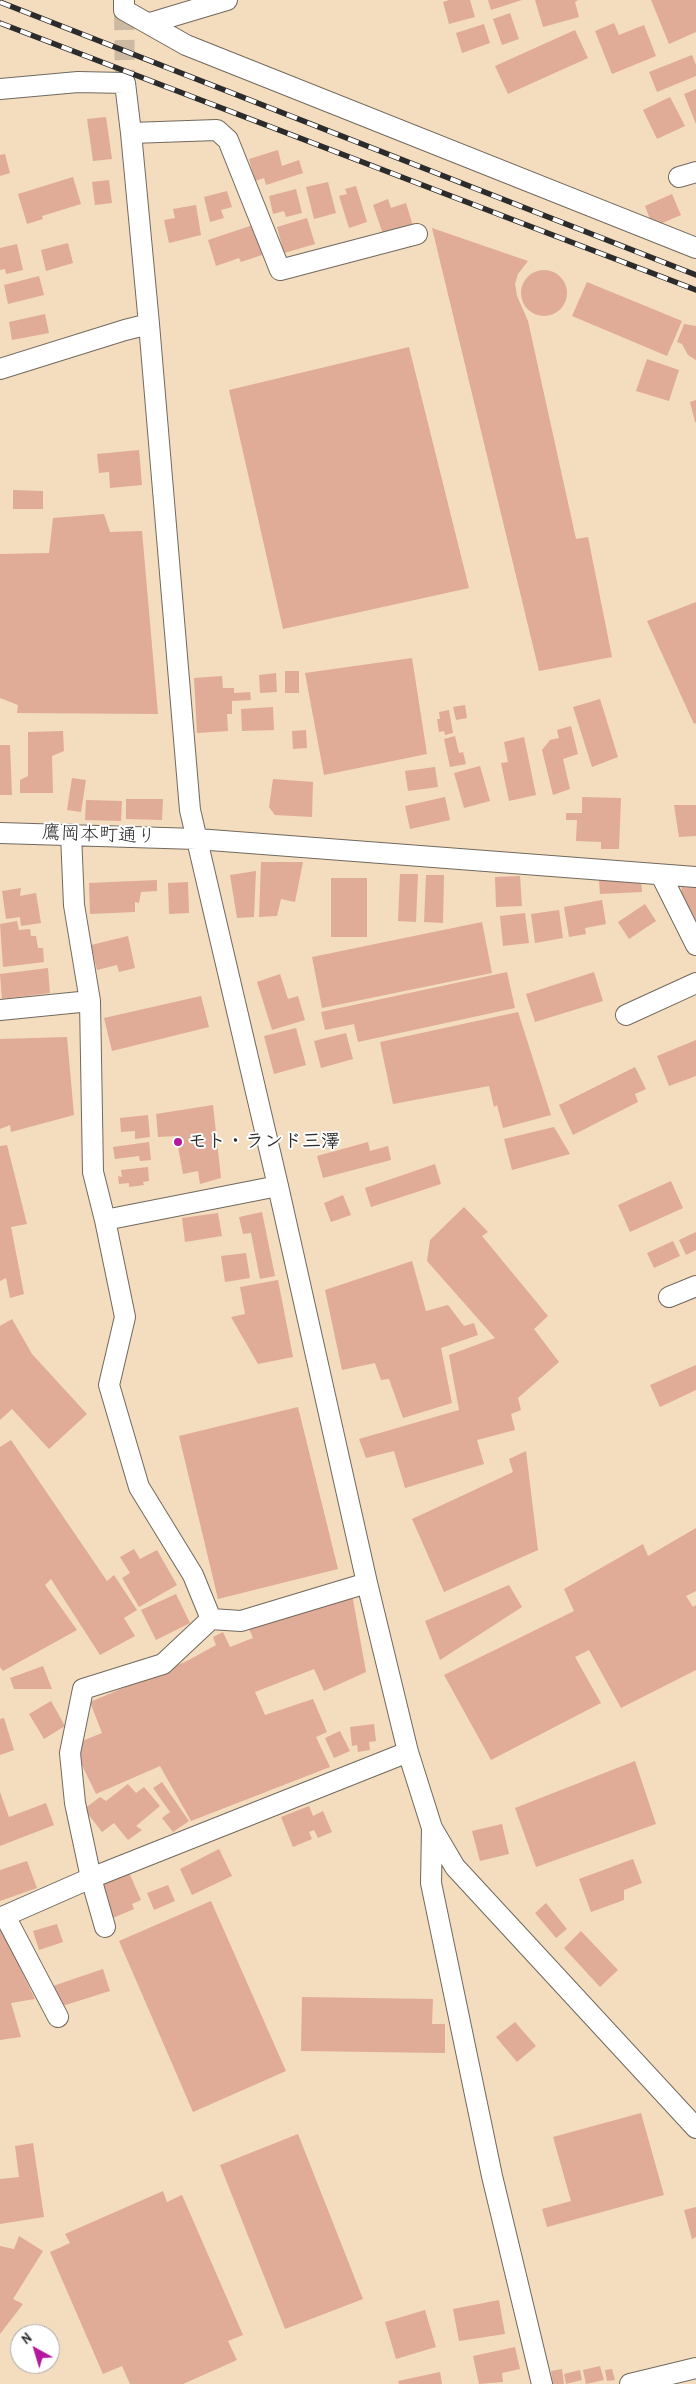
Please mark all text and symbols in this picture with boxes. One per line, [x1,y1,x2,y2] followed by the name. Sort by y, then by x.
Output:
[42,822,156,848] street label: 鷹岡本町通り
[188,1131,340,1153] place label: モト・ランド三澤
[172,1136,184,1148] marker: モト・ランド三澤
[10,2324,60,2374] north arrow
[17,2328,35,2347] text: N

